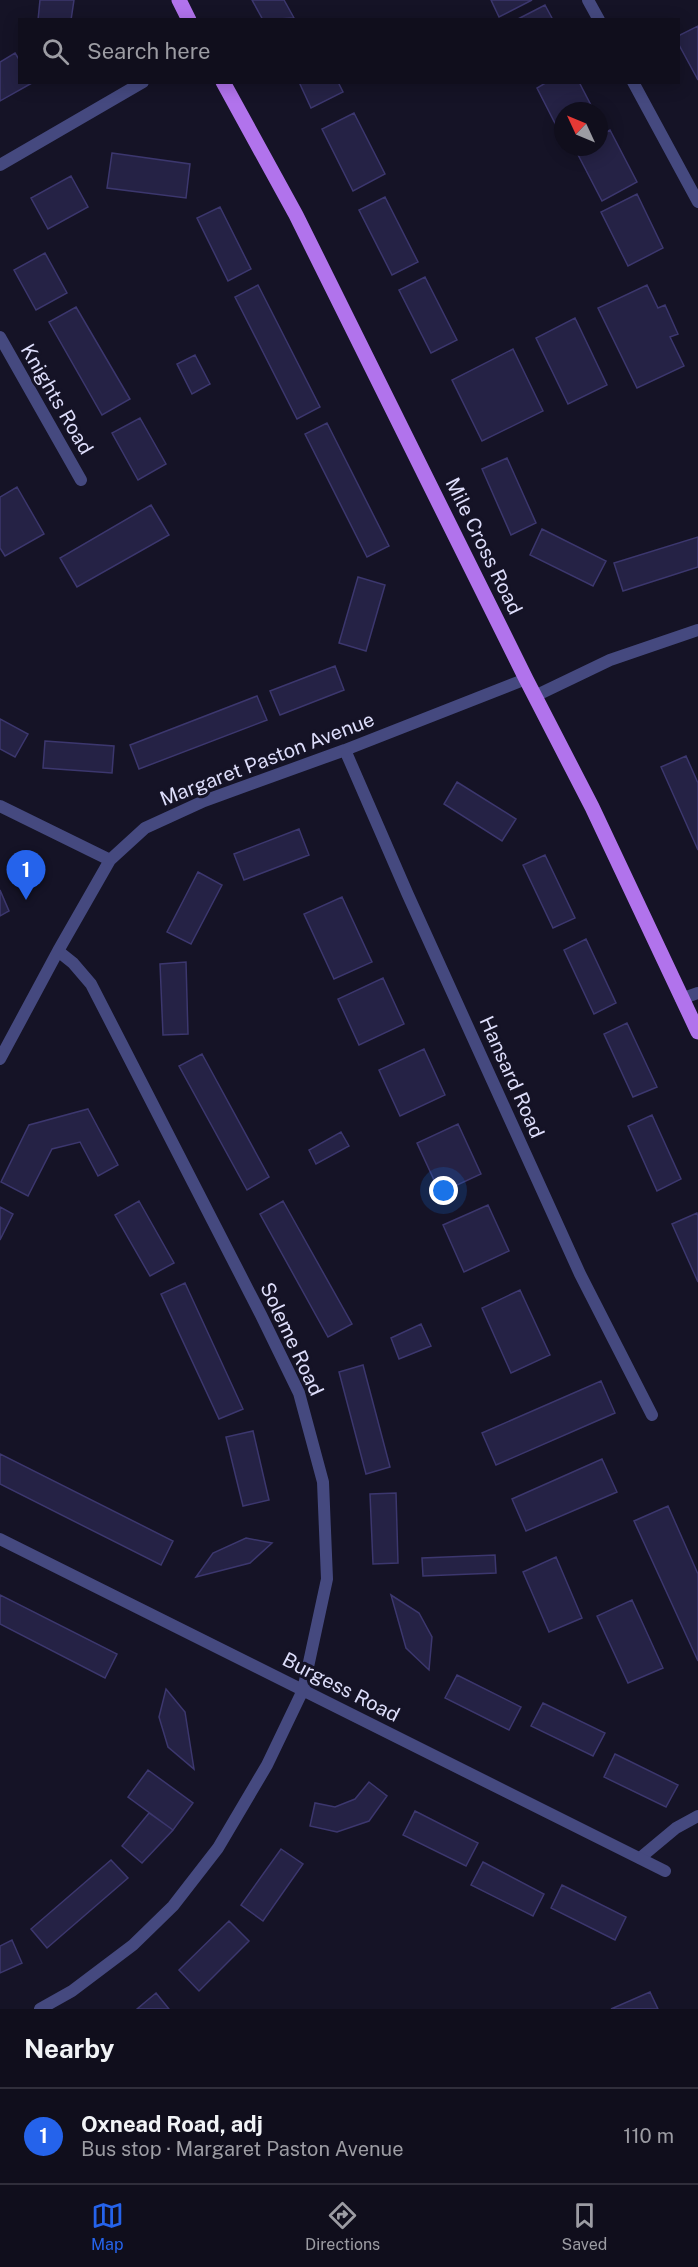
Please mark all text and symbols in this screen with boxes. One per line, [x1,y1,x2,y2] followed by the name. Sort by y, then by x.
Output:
[18,18,680,84] search box
[39,35,72,68] icon: search
[87,38,211,64] text: Search here
[554,102,608,156] north arrow
[16,339,98,459] street label: Knights Road
[440,474,528,618] street label: Mile Cross Road
[156,707,378,811] street label: Margaret Paston Avenue
[6,850,46,900] pin: 1
[474,1012,550,1142] street label: Hansard Road
[429,1176,458,1205] your location
[255,1278,329,1400] street label: Soleme Road
[278,1647,404,1727] street label: Burgess Road
[24,2033,114,2064] text: Nearby
[81,2111,263,2137] text: Oxnead Road, adj
[39,2124,48,2148] text: 1
[623,2124,674,2148] text: 110 m
[81,2137,403,2161] text: Bus stop · Margaret Paston Avenue
[91,2199,124,2254] tab: Map
[305,2199,380,2254] tab: Directions
[562,2199,607,2254] tab: Saved

